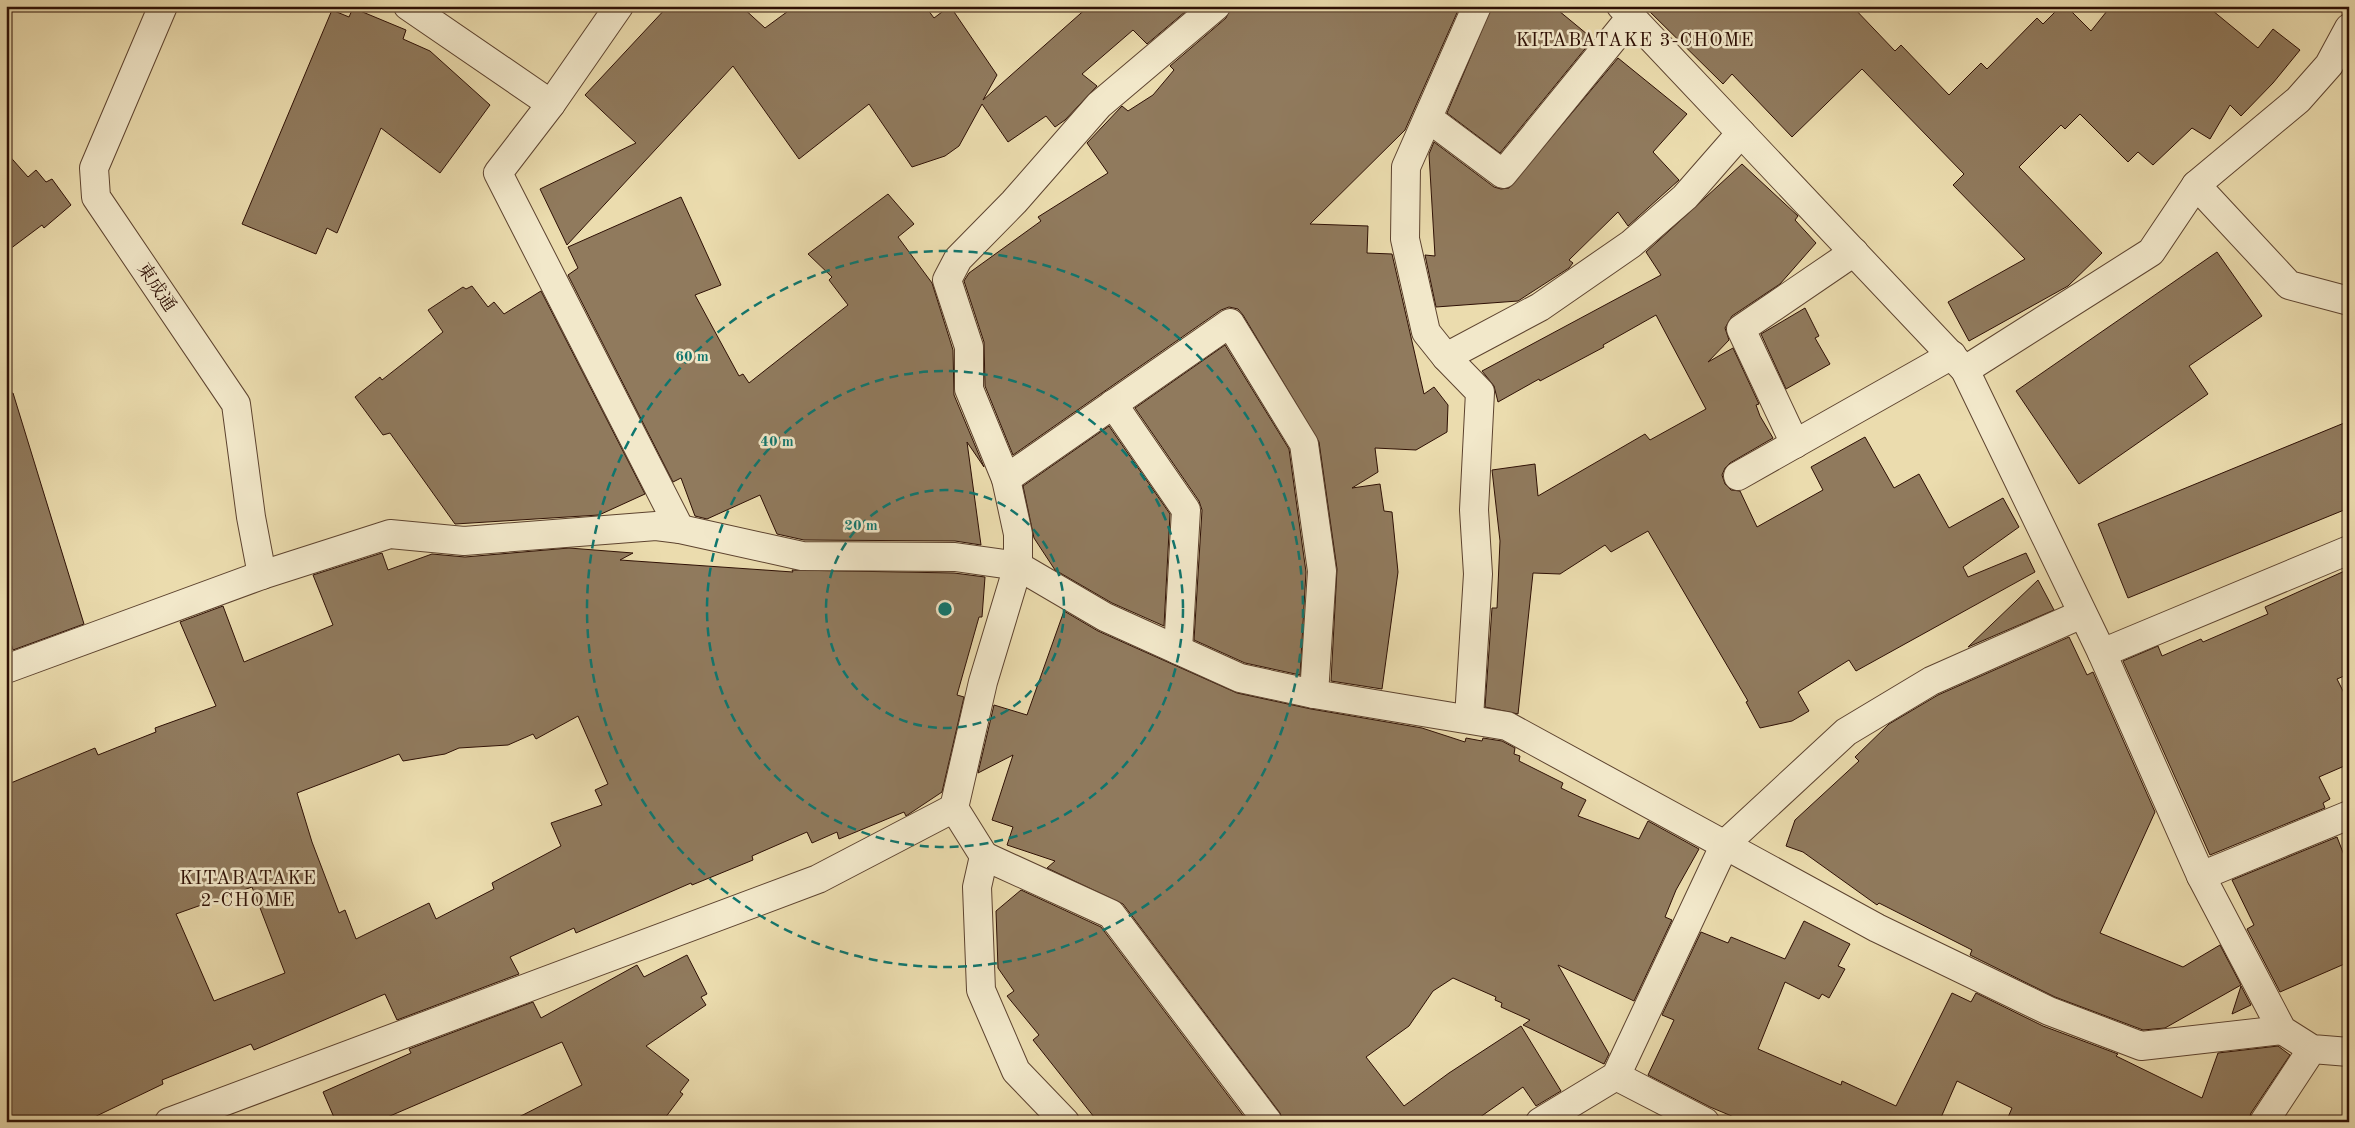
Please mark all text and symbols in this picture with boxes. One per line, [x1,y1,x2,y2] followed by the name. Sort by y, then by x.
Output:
[1515,32,1755,51] district label: KITABATAKE 3-CHOME
[134,259,180,315] street label: 東成通
[675,350,709,365] text: 60 m
[760,435,794,450] text: 40 m
[844,519,878,534] text: 20 m
[936,600,954,618] centre of rings
[179,870,317,911] district label: KITABATAKE 2-CHOME

